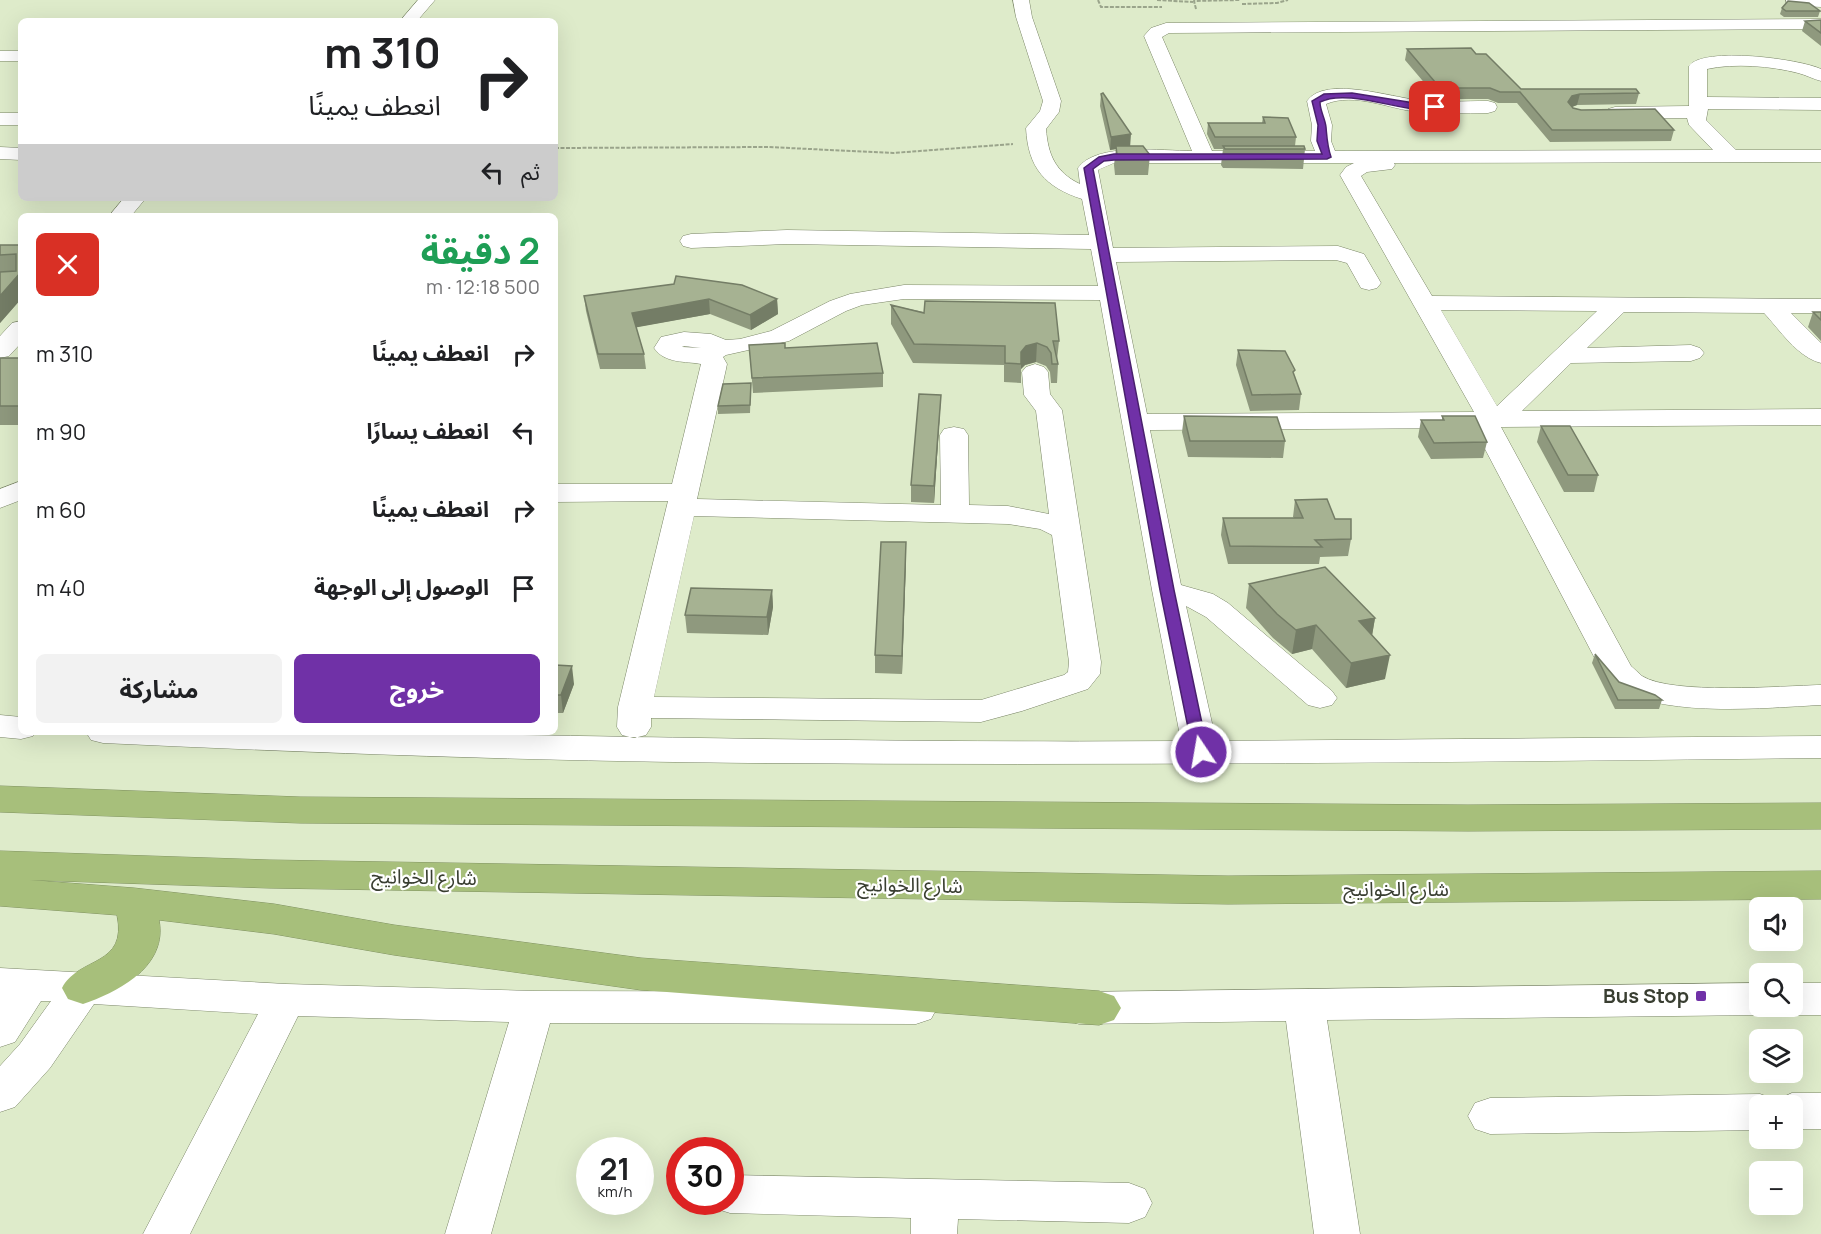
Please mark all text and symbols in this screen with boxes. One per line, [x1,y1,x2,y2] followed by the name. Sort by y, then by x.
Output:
[324,23,441,81] text: 310 m
[462,42,540,120] icon: right
[1409,81,1460,132] pin
[308,86,441,123] text: انعطف يمينًا
[1418,90,1451,123] icon: arrive
[476,156,509,189] icon: left
[521,157,540,187] text: ثم
[421,226,540,275] text: 2 دقيقة
[36,233,99,296] button: close
[426,273,540,300] text: 500 m · 12:18
[372,338,489,368] text: انعطف يمينًا
[507,338,540,371] icon: right
[36,339,93,369] text: 310 m
[366,416,489,446] text: انعطف يسارًا
[507,416,540,449] icon: left
[36,417,86,447] text: 90 m
[372,494,489,524] text: انعطف يمينًا
[507,494,540,527] icon: right
[36,495,86,525] text: 60 m
[314,572,489,602] text: الوصول إلى الوجهة
[507,572,540,605] icon: arrive
[36,573,85,603] text: 40 m
[36,654,282,723] button: مشاركة
[294,654,540,723] button: خروج
[1169,720,1233,784] position arrow
[371,862,477,893] street label: شارع الخوانيج
[857,870,963,901] street label: شارع الخوانيج
[1343,875,1449,904] street label: شارع الخوانيج
[1749,897,1803,1215] map controls
[1749,897,1803,951] button: sound
[1749,963,1803,1017] button: search
[1603,982,1689,1009] place label: Bus Stop
[1694,989,1708,1003] marker: Bus Stop
[1749,1029,1803,1083] button: layers
[1749,1095,1803,1149] button: +
[666,1137,744,1215] speed limit sign: 30
[599,1148,631,1189] text: 21
[1749,1161,1803,1215] button: −
[598,1181,632,1202] text: km/h

